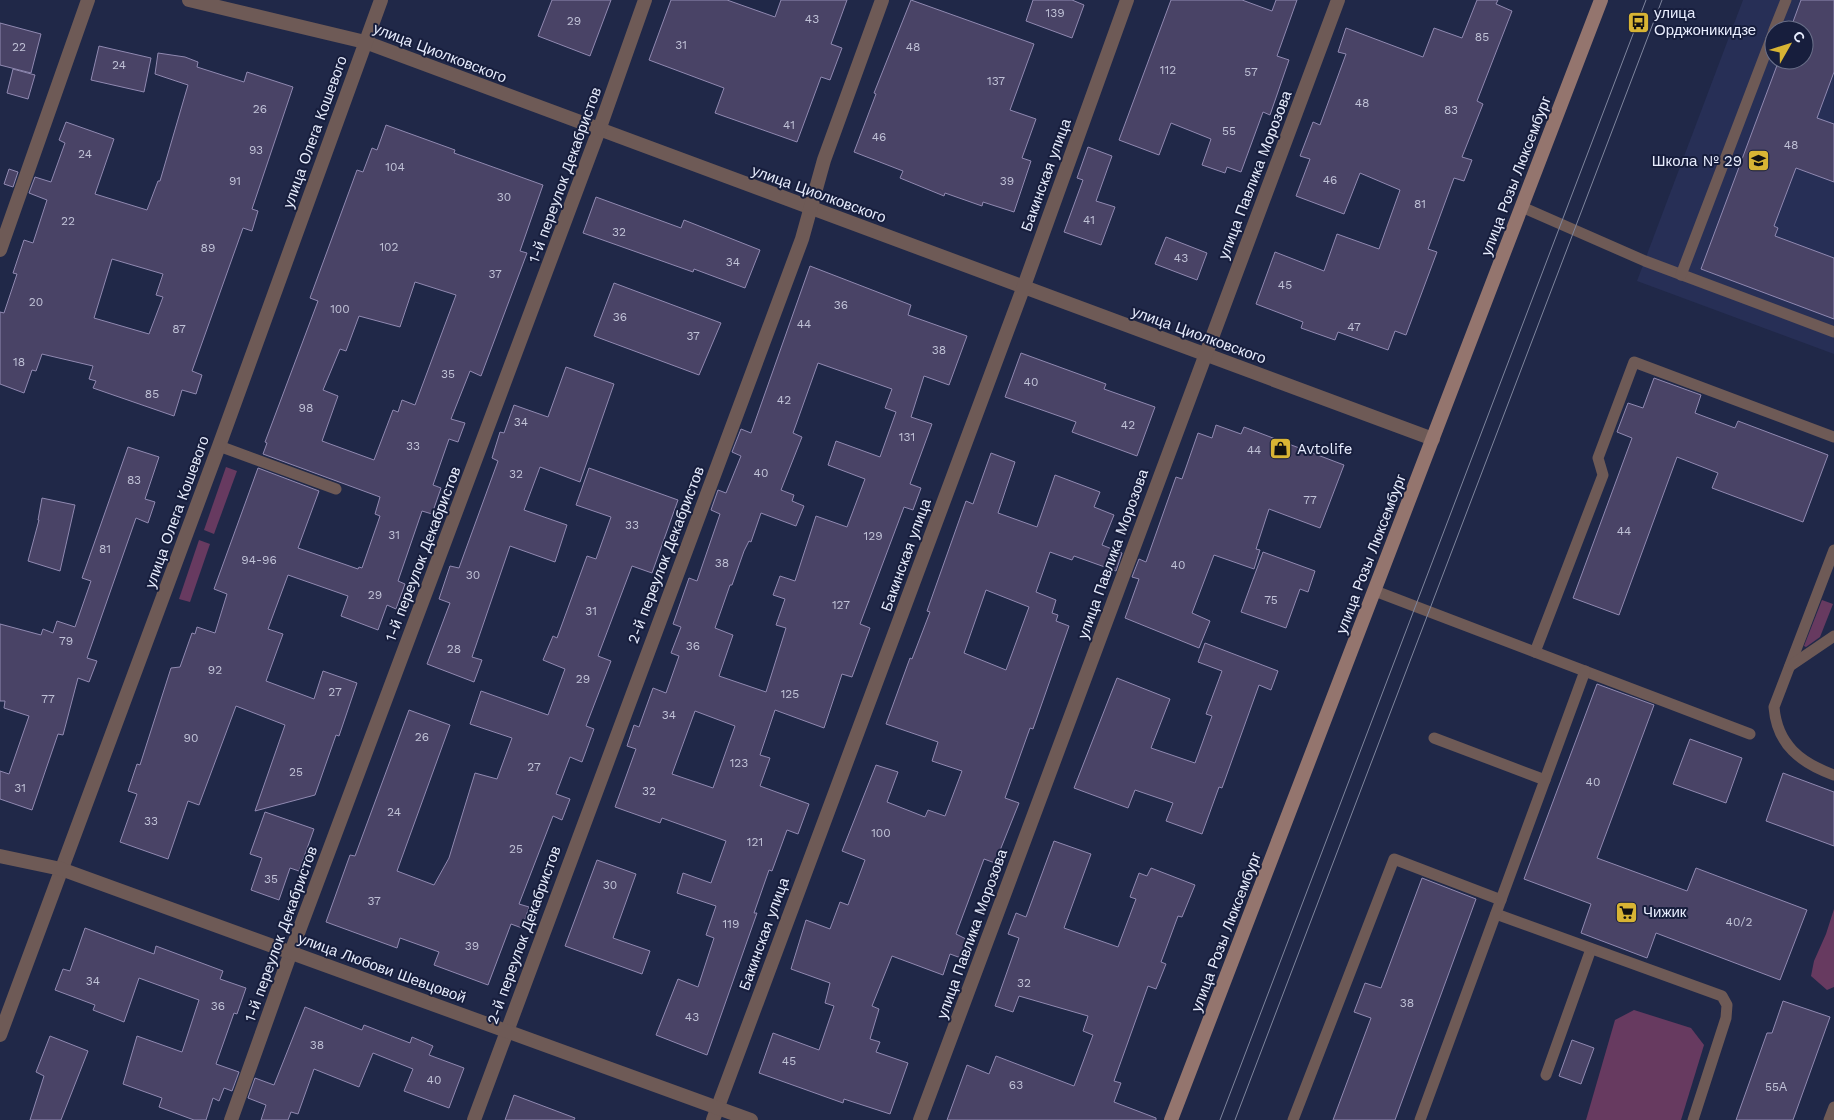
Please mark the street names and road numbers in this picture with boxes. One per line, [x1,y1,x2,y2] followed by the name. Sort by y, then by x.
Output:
[371,19,509,87] street label: улица Циолковского
[279,53,351,211] street label: улица Олега Кошевого
[525,85,605,265] street label: 1-й переулок Декабристов
[1214,87,1296,262] street label: улица Павлика Морозова
[1477,93,1555,259] street label: улица Розы Люксембург
[1017,116,1075,234] street label: Бакинская улица
[749,161,889,227] street label: улица Циолковского
[1129,302,1269,368] street label: улица Циолковского
[141,433,213,591] street label: улица Олега Кошевого
[381,464,465,644] street label: 1-й переулок Декабристов
[624,464,708,646] street label: 2-й переулок Декабристов
[1074,466,1152,641] street label: улица Павлика Морозова
[1332,471,1410,637] street label: улица Розы Люксембург
[877,496,935,614] street label: Бакинская улица
[483,843,565,1027] street label: 2-й переулок Декабристов
[241,844,321,1024] street label: 1-й переулок Декабристов
[933,846,1011,1021] street label: улица Павлика Морозова
[1187,849,1265,1015] street label: улица Розы Люксембург
[735,875,793,993] street label: Бакинская улица
[296,929,468,1007] street label: улица Любови Шевцовой

